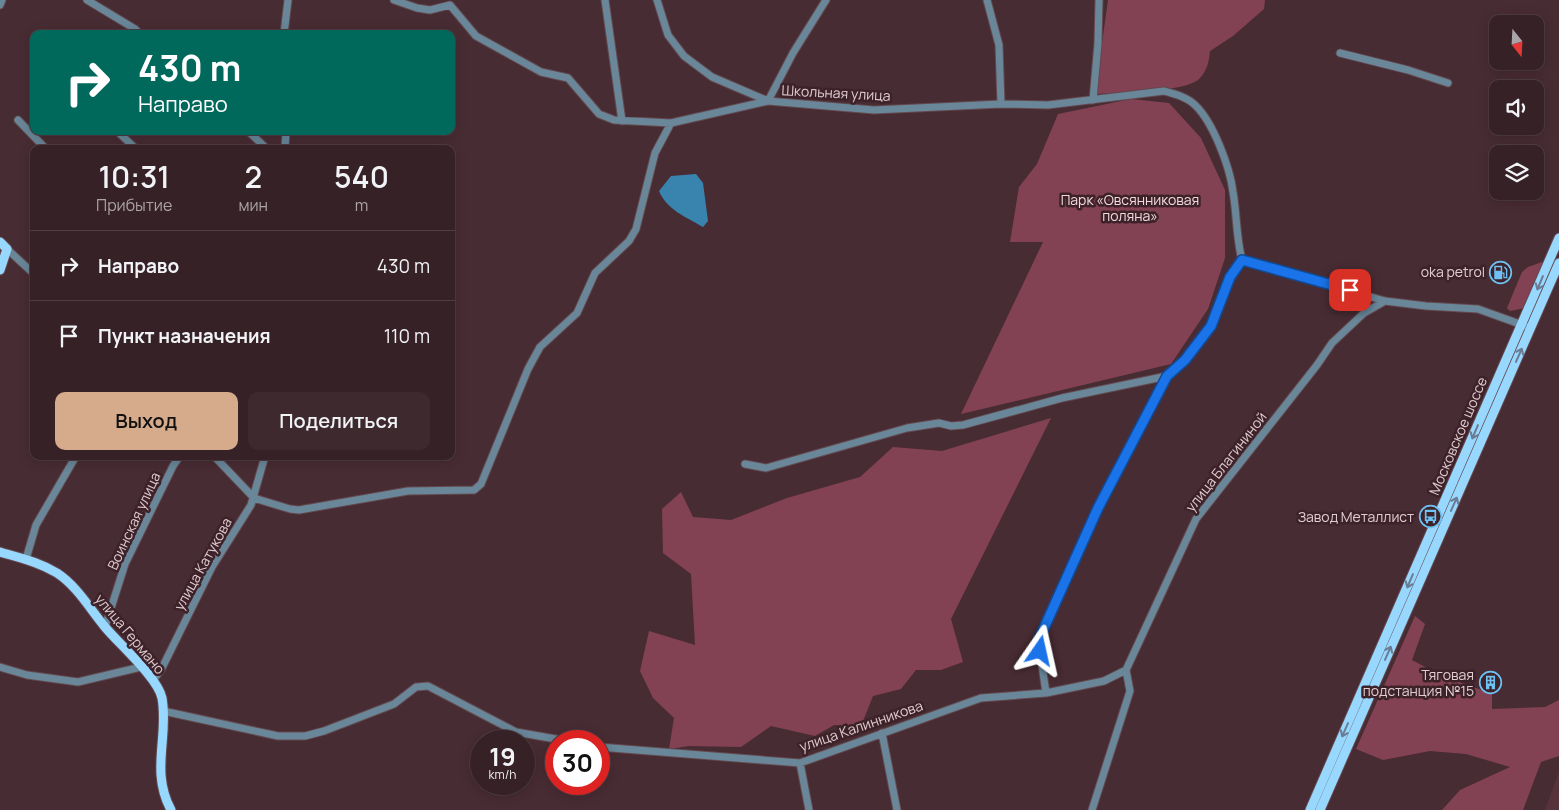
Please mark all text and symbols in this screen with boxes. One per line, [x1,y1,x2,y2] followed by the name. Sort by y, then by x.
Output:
[1489,15,1544,70] north arrow
[1489,15,1544,200] map controls
[138,44,241,92] text: 430 m
[55,50,120,115] icon: right
[781,80,891,105] street label: Школьная улица
[1489,80,1544,135] button: sound
[138,89,228,119] text: Направо
[1489,145,1544,200] button: layers
[98,156,170,197] text: 10:31
[244,156,262,197] text: 2
[334,156,389,197] text: 540
[1061,190,1199,225] park label: Парк «Овсянниковая поляна»
[96,194,172,216] text: Прибытие
[238,194,268,216] text: мин
[355,194,368,216] text: m
[55,252,83,280] icon: right
[98,253,179,279] text: Направо
[377,253,430,279] text: 430 m
[1489,260,1513,284] fuel station icon: oka petrol
[1421,262,1485,281] place label: oka petrol
[1329,269,1371,311] pin
[1534,275,1544,290] one-way arrow
[1336,276,1364,304] icon: arrive
[55,322,83,350] icon: arrive
[98,323,271,349] text: Пункт назначения
[384,323,430,349] text: 110 m
[1514,348,1524,363] one-way arrow
[1424,374,1491,498] street label: Московское шоссе
[55,392,238,450] button: Выход
[248,392,430,450] button: Поделиться
[1181,408,1271,516] street label: улица Благининой
[1470,424,1480,439] one-way arrow
[103,469,164,573] street label: Воинская улица
[1449,497,1459,512] one-way arrow
[1418,505,1442,529] bus stop icon: Завод Металлист
[1298,507,1414,526] place label: Завод Металлист
[169,514,236,613] street label: улица Катукова
[1405,573,1415,588] one-way arrow
[91,590,170,678] street label: улица Германо
[1013,624,1065,676] position arrow
[1384,646,1394,661] one-way arrow
[1363,665,1474,700] place label: Тяговая подстанция №15
[1478,671,1502,695] building icon: Тяговая подстанция №15
[797,695,925,756] street label: улица Калинникова
[1340,722,1350,737] one-way arrow
[545,730,610,795] speed limit sign: 30
[489,739,516,774] text: 19
[489,766,516,783] text: km/h

